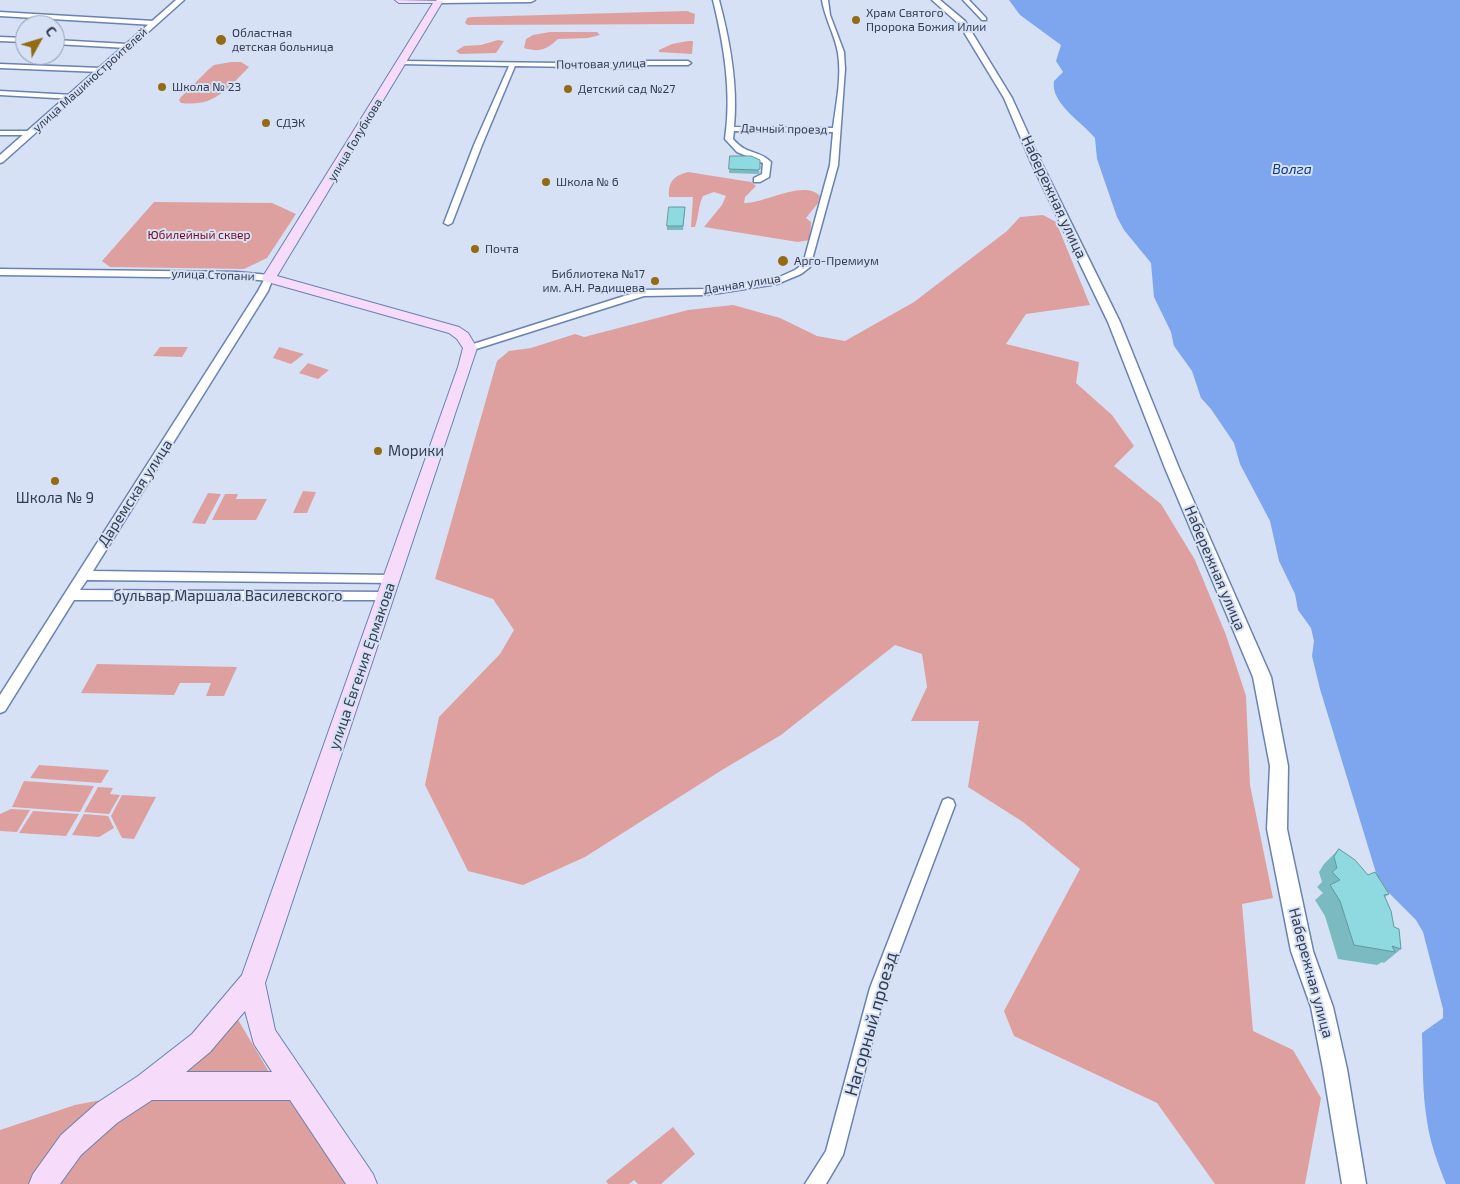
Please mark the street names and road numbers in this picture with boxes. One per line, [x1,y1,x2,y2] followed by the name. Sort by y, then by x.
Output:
[30,25,150,135] street label: улица Машиностроителей
[556,56,646,72] street label: Почтовая улица
[325,96,385,184] street label: улица Голубкова
[740,121,828,137] street label: Дачный проезд
[1018,132,1090,262] street label: Набережная улица
[171,266,255,284] street label: улица Стопани
[703,271,781,297] street label: Дачная улица
[94,436,176,550] street label: Даремская улица
[1181,503,1249,633] street label: Набережная улица
[325,580,399,752] street label: улица Евгения Ермакова
[113,587,343,605] street label: бульвар Маршала Василевского
[1285,906,1337,1040] street label: Набережная улица
[840,949,902,1099] street label: Нагорный проезд

